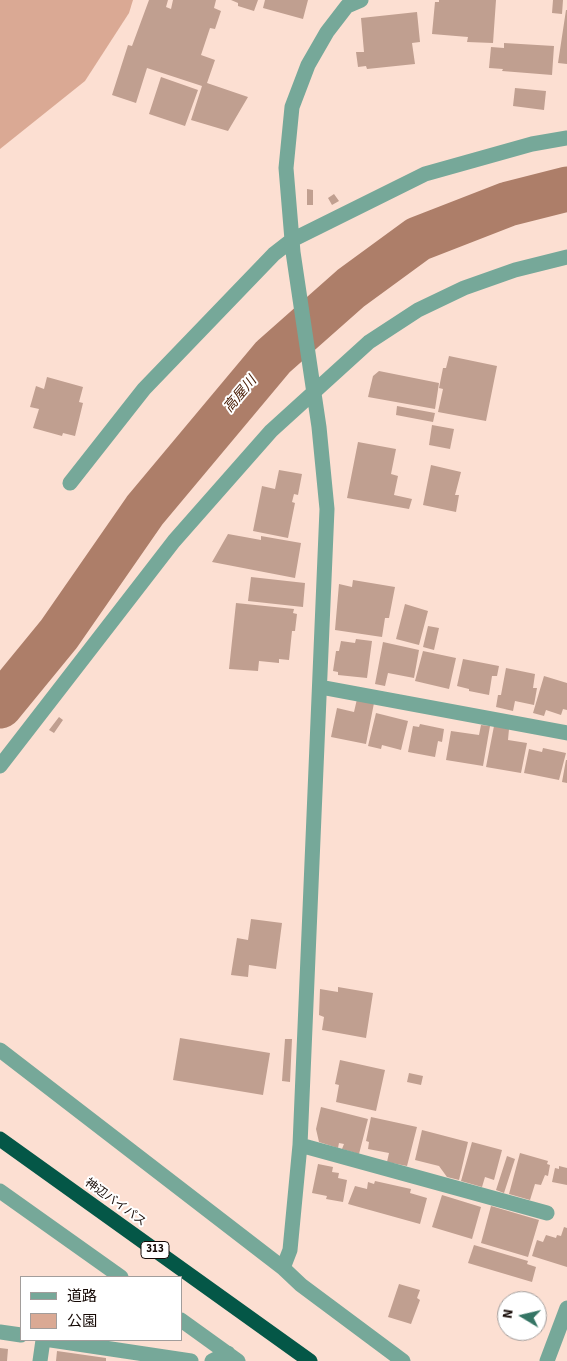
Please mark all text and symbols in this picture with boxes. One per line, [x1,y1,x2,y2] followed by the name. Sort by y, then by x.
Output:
[221,374,261,416] water label: 高屋川
[82,1176,148,1230] street label: 神辺バイパス
[141,1242,169,1258] road number: 313
[20,1276,182,1341] legend
[67,1286,97,1307] text: 道路
[497,1291,547,1341] north arrow
[498,1308,519,1320] text: N
[67,1311,97,1332] text: 公園

